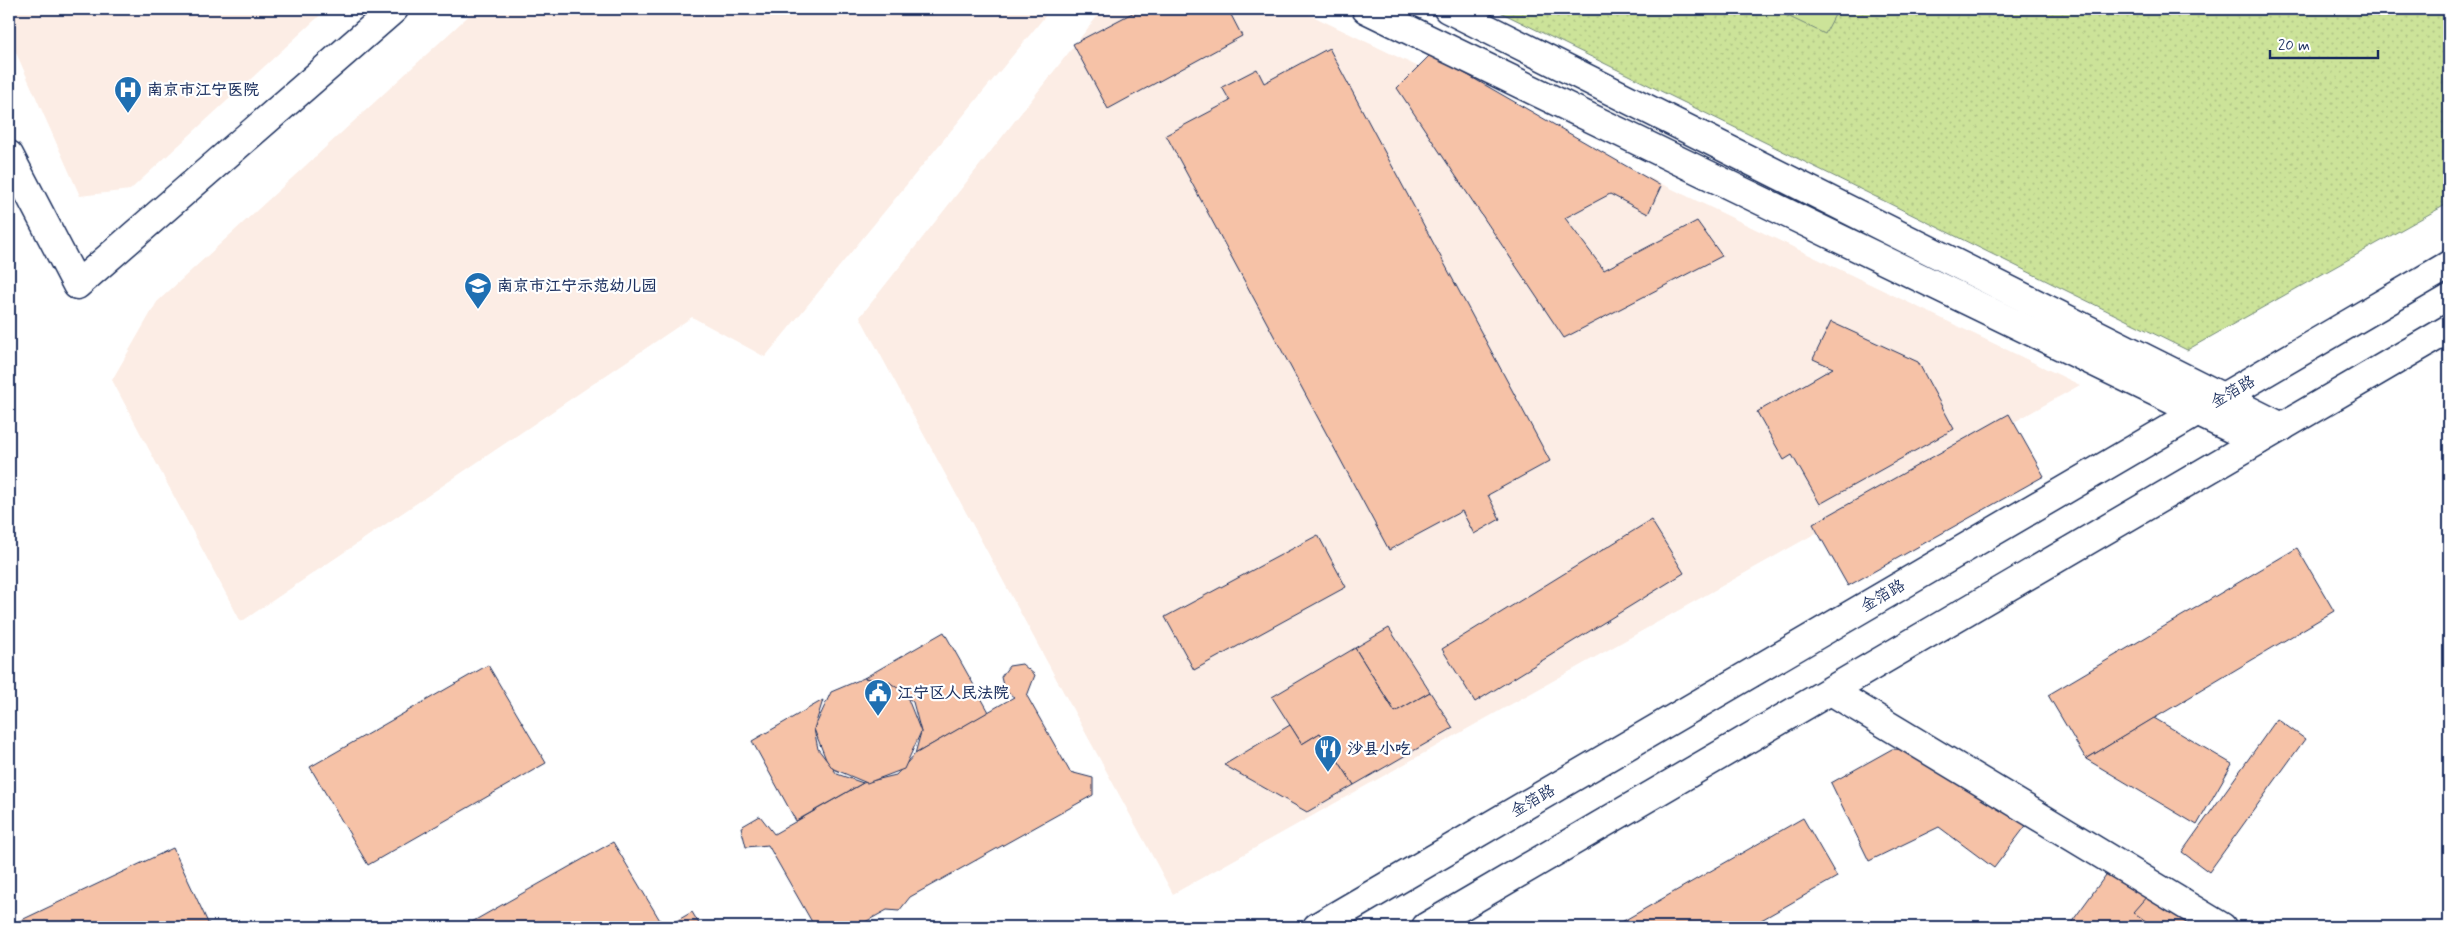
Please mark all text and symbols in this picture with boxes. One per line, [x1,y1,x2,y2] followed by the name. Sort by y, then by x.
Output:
[2270,28,2378,60] scale bar
[2278,36,2310,56] text: 20 m
[113,75,143,114] hospital icon: 南京市江宁医院
[147,80,259,101] place label: 南京市江宁医院
[463,271,493,310] school or university icon: 南京市江宁示范幼儿园
[497,276,657,297] place label: 南京市江宁示范幼儿园
[2207,371,2259,413] street label: 金箔路
[1857,575,1909,617] street label: 金箔路
[863,678,893,717] public building icon: 江宁区人民法院
[897,683,1009,704] place label: 江宁区人民法院
[1313,734,1343,773] restaurant icon: 沙县小吃
[1347,739,1411,760] place label: 沙县小吃
[1507,780,1559,822] street label: 金箔路

